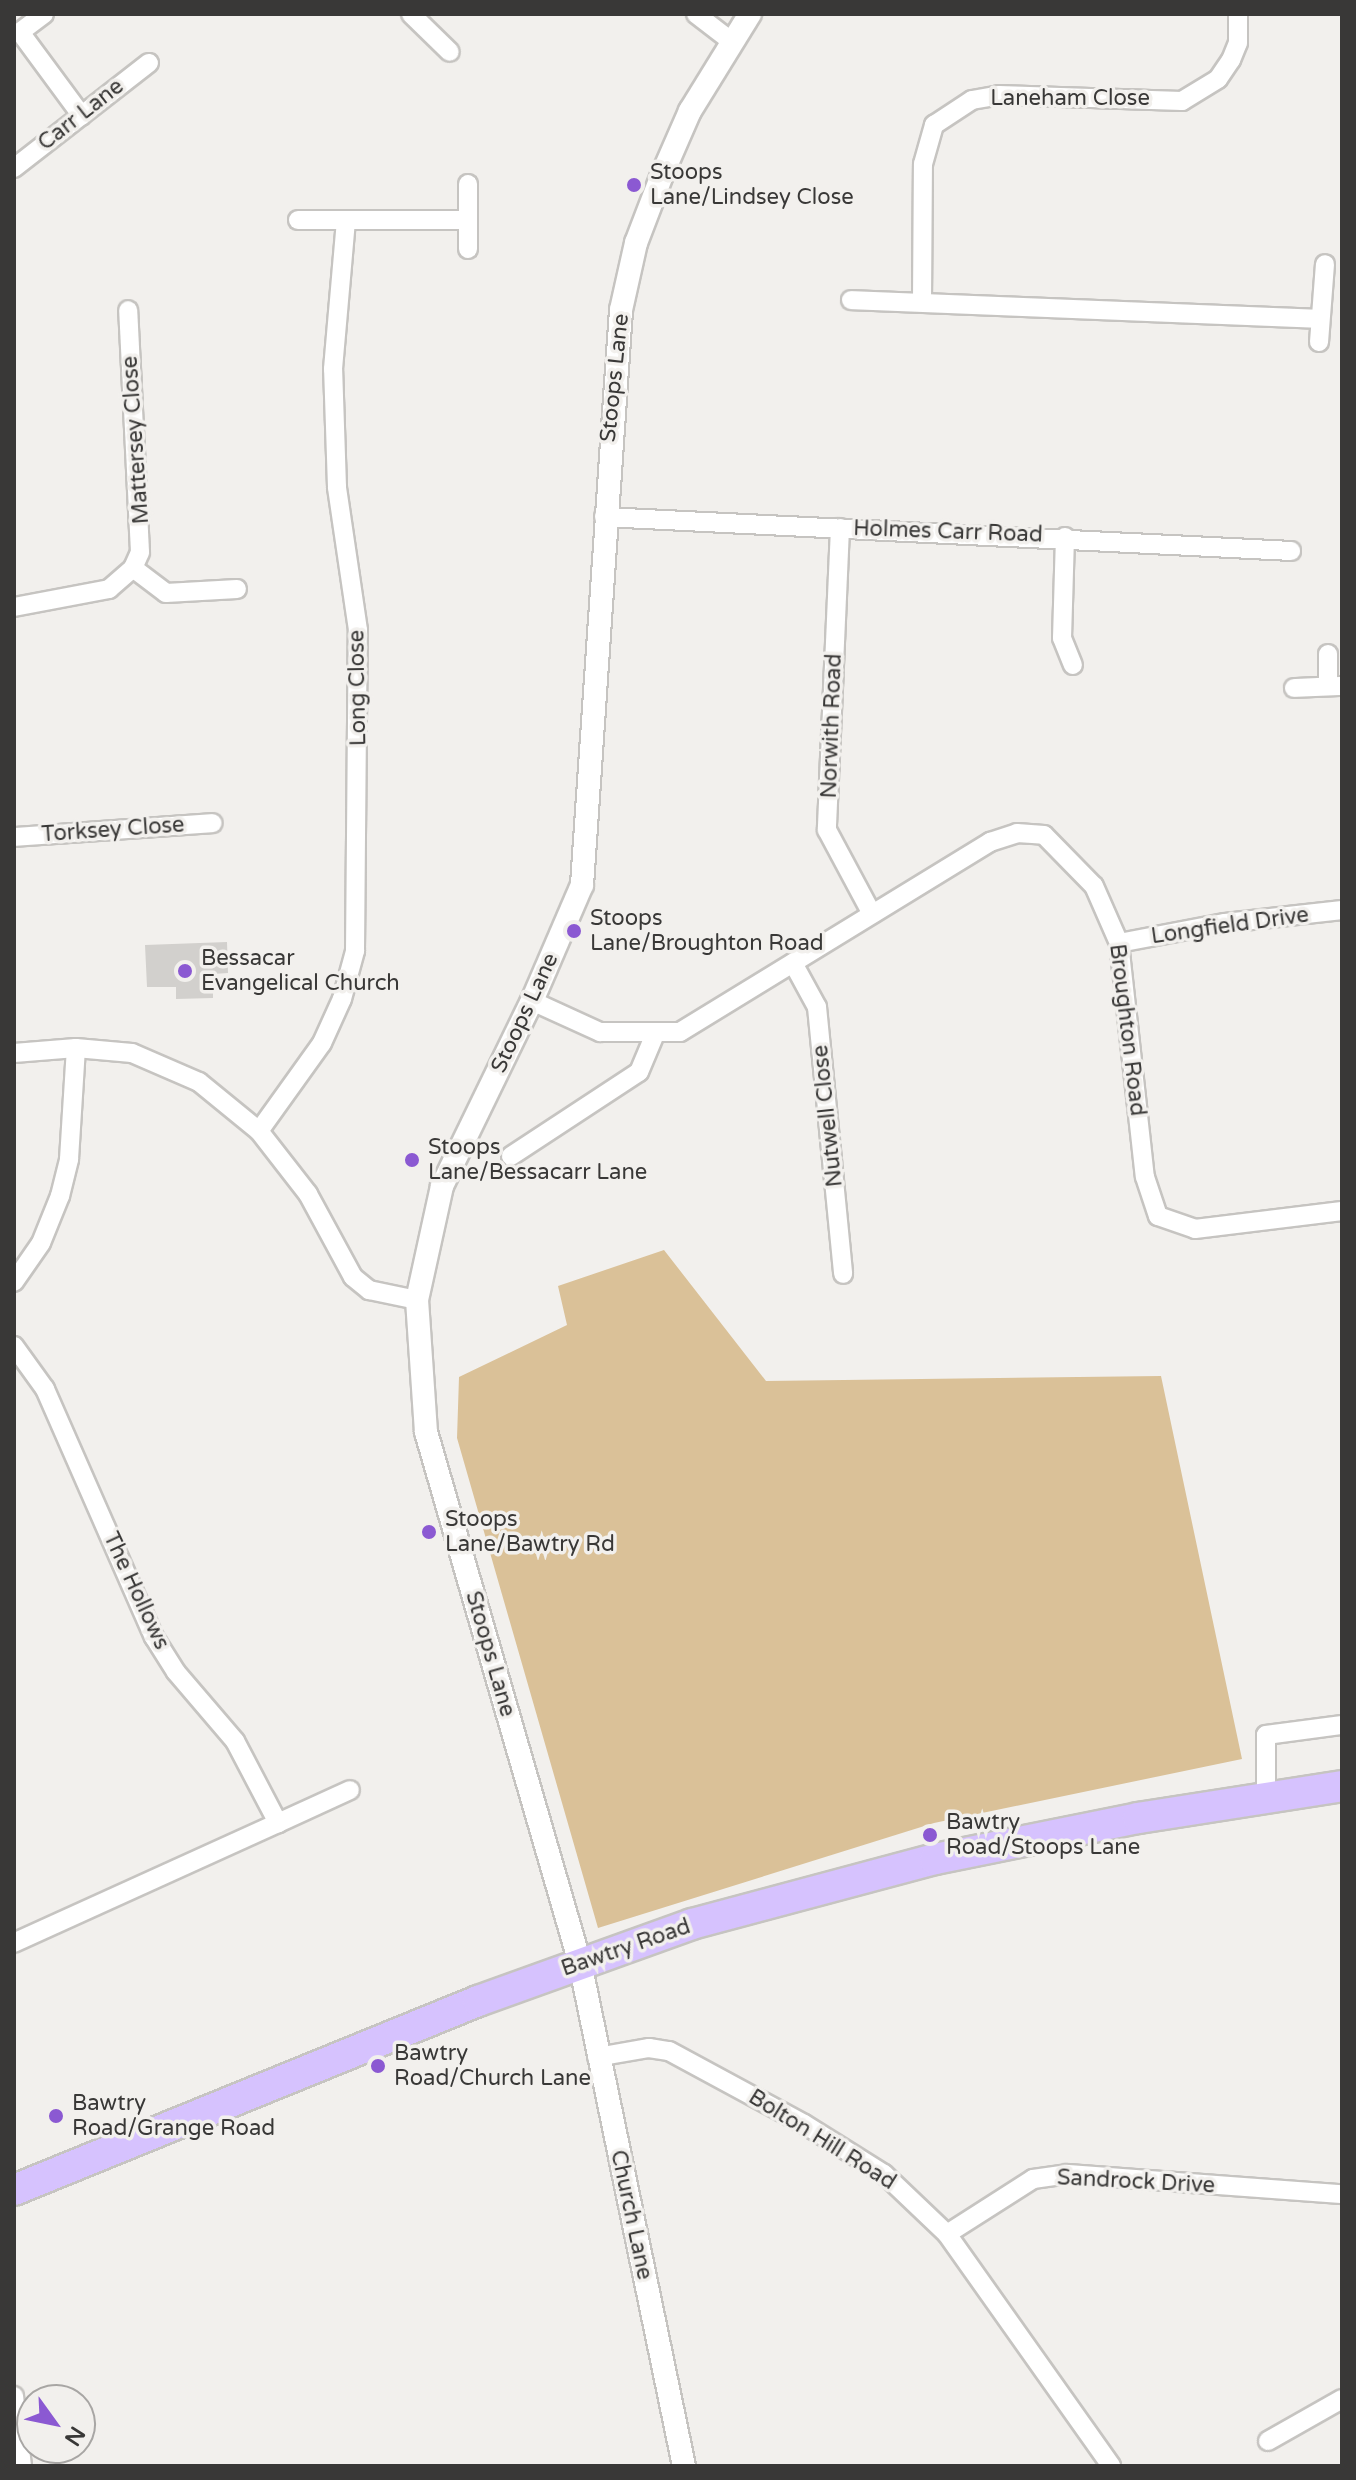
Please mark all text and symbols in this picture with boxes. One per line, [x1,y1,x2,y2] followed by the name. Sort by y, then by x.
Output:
[33,73,129,157] street label: Carr Lane
[990,86,1150,112] street label: Laneham Close
[650,159,854,210] place label: Stoops Lane/Lindsey Close
[625,176,643,194] marker: Stoops Lane/Lindsey Close
[595,312,635,444] street label: Stoops Lane
[117,355,155,525] street label: Mattersey Close
[853,515,1043,549] street label: Holmes Carr Road
[344,630,372,746] street label: Long Close
[816,653,848,799] street label: Norwith Road
[41,812,185,848] street label: Torksey Close
[1149,902,1311,950] street label: Longfield Drive
[590,905,824,956] place label: Stoops Lane/Broughton Road
[565,922,583,940] marker: Stoops Lane/Broughton Road
[1103,943,1151,1117] street label: Broughton Road
[201,945,400,996] place label: Bessacar Evangelical Church
[486,949,564,1077] street label: Stoops Lane
[176,962,194,980] marker: Bessacar Evangelical Church
[807,1044,849,1188] street label: Nutwell Close
[428,1134,647,1186] place label: Stoops Lane/Bessacarr Lane
[403,1151,421,1169] marker: Stoops Lane/Bessacarr Lane
[445,1506,615,1558] place label: Stoops Lane/Bawtry Rd
[420,1523,438,1541] marker: Stoops Lane/Bawtry Rd
[97,1528,175,1654] street label: The Hollows
[460,1588,520,1720] street label: Stoops Lane
[946,1809,1140,1860] place label: Bawtry Road/Stoops Lane
[921,1826,939,1844] marker: Bawtry Road/Stoops Lane
[558,1914,694,1982] street label: Bawtry Road
[394,2040,591,2092] place label: Bawtry Road/Church Lane
[369,2057,387,2075] marker: Bawtry Road/Church Lane
[744,2084,900,2196] street label: Bolton Hill Road
[72,2090,275,2142] place label: Bawtry Road/Grange Road
[47,2107,65,2125] marker: Bawtry Road/Grange Road
[604,2148,658,2282] street label: Church Lane
[1056,2165,1216,2199] street label: Sandrock Drive
[16,2384,96,2464] north arrow
[59,2421,90,2450] text: N

